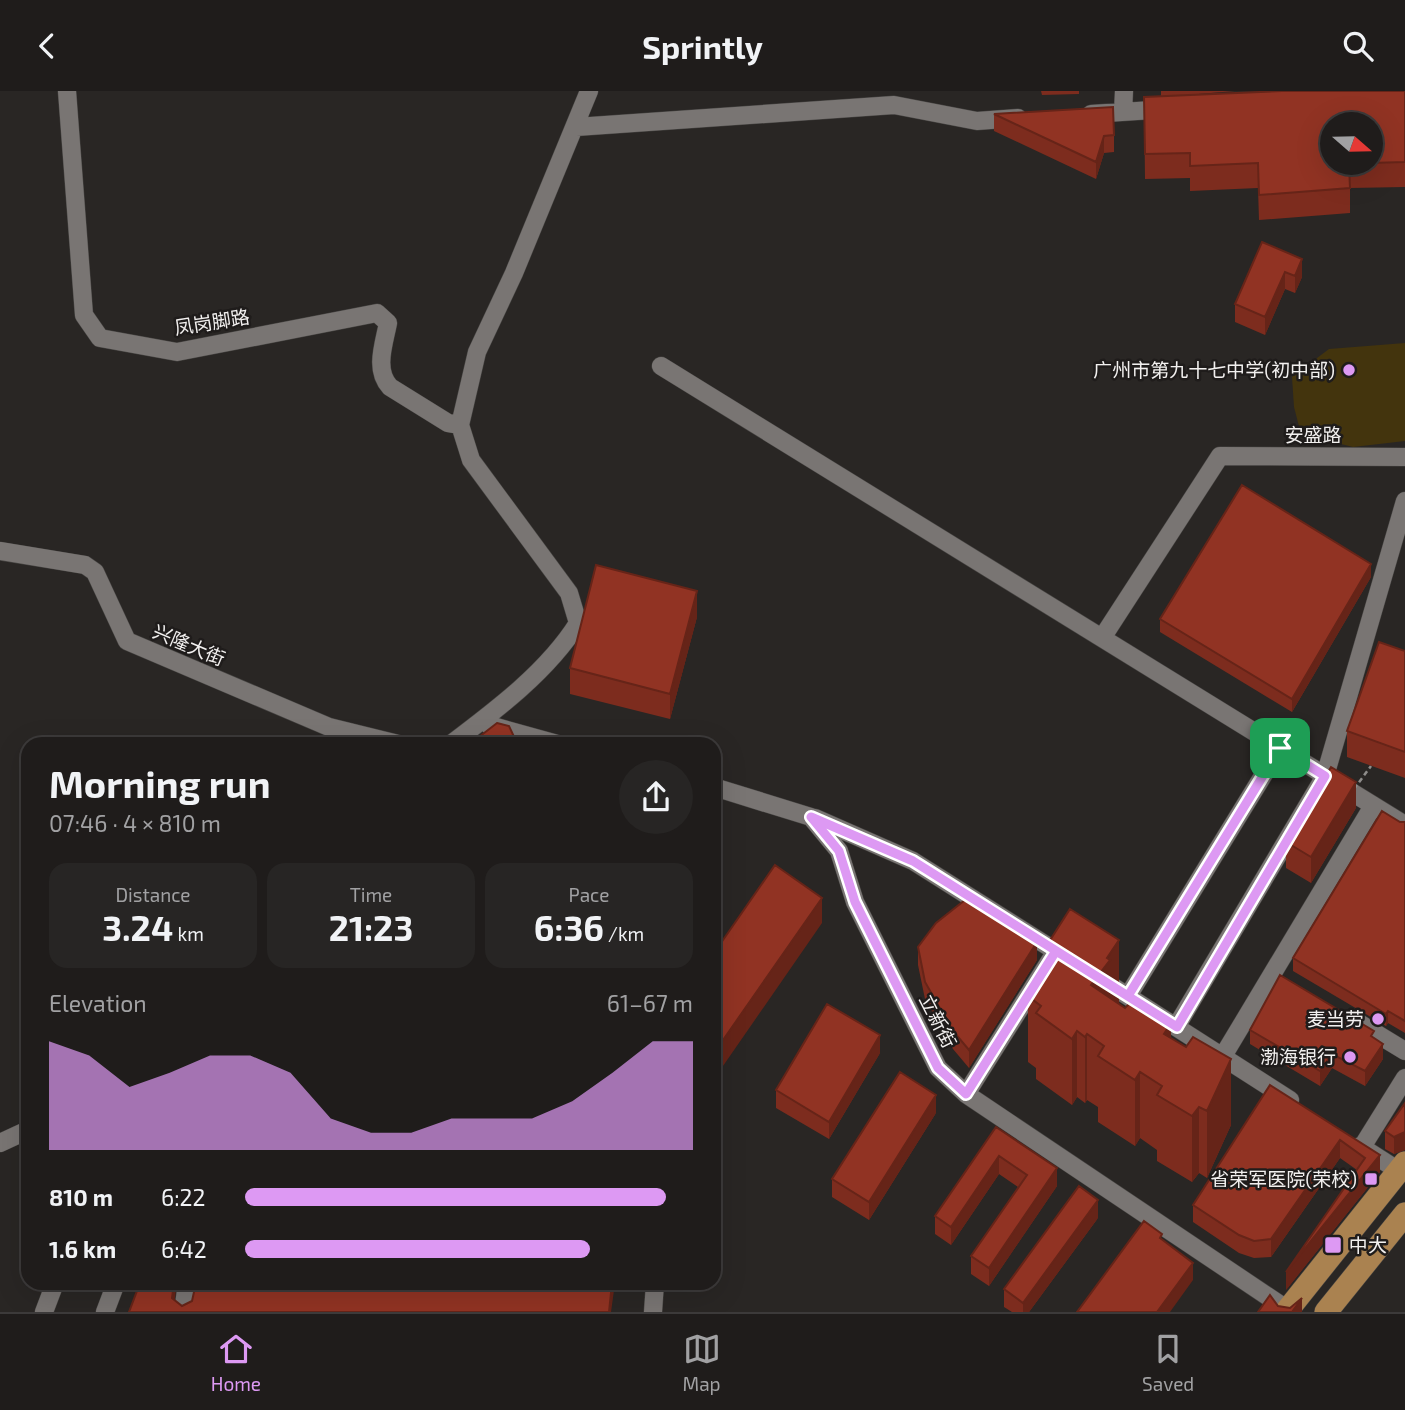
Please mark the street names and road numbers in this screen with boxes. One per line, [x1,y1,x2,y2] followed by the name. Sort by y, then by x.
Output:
[173,304,251,339] street label: 凤岗脚路
[1284,423,1342,446] street label: 安盛路
[150,619,229,670] street label: 兴隆大街
[915,990,962,1051] street label: 立新街

